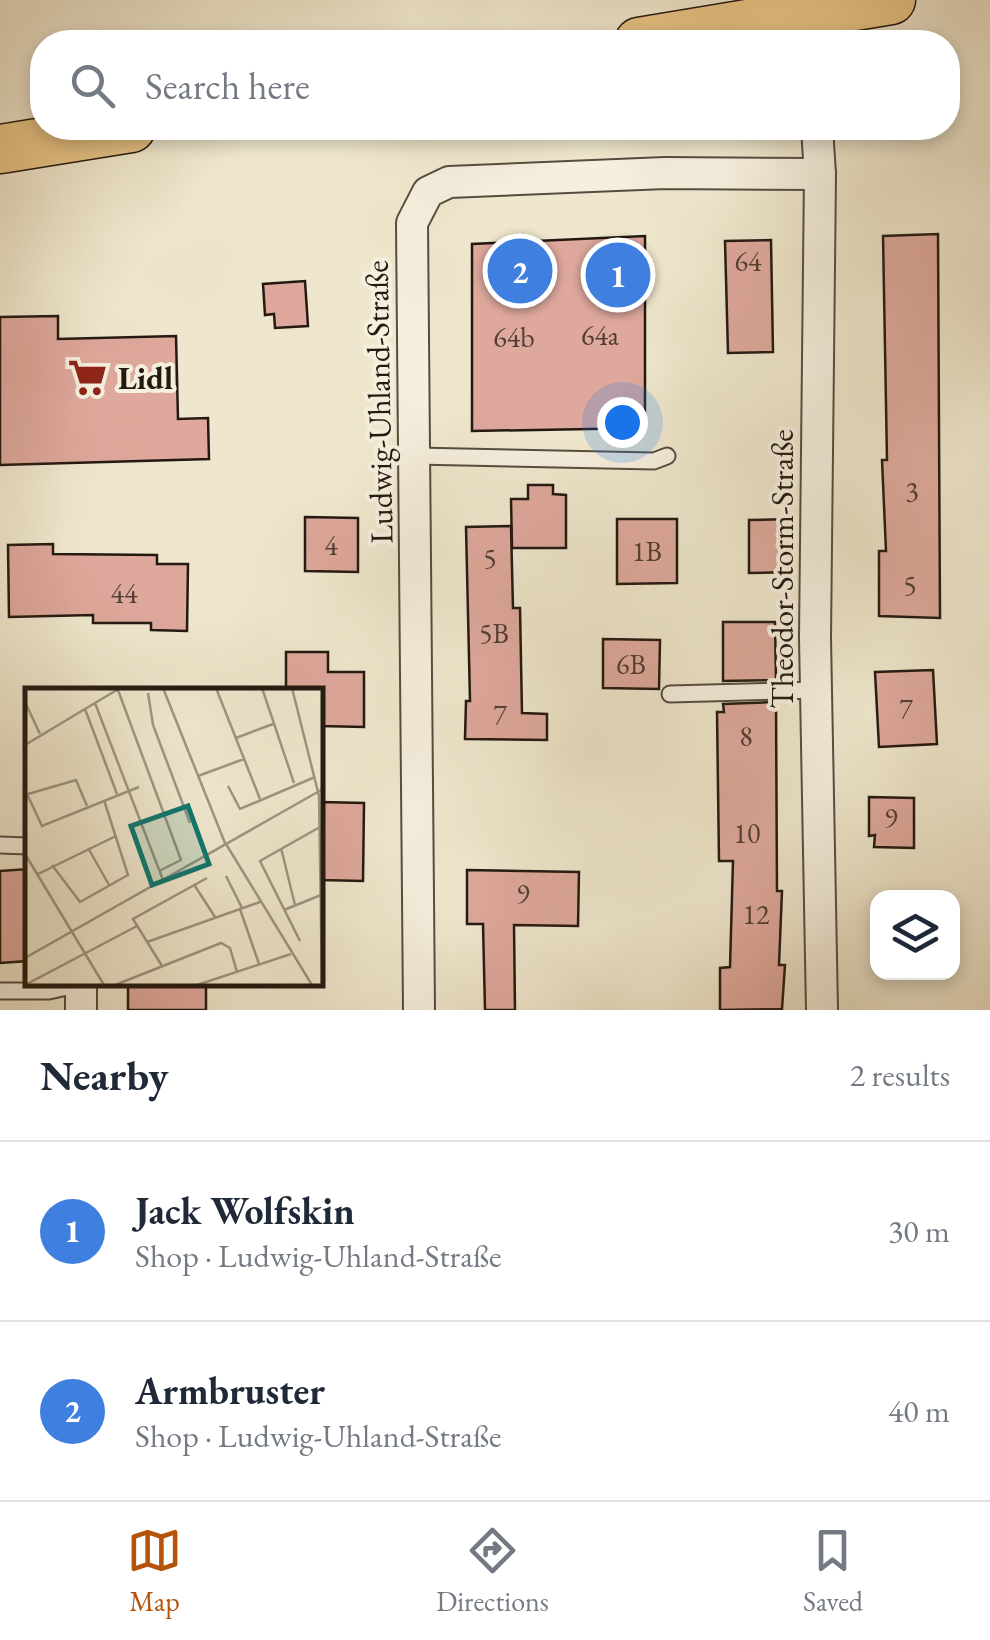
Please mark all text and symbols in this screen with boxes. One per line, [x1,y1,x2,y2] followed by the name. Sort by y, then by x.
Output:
[30,30,960,140] search box
[65,58,120,113] icon: search
[145,61,310,110] text: Search here
[488,234,552,308] pin: 2
[586,238,650,312] pin: 1
[735,243,762,279] house number: 64
[356,260,402,544] street label: Ludwig-Uhland-Straße
[581,317,620,353] house number: 64a
[493,319,535,355] house number: 64b
[67,357,109,399] supermarket icon: Lidl
[118,357,173,399] place label: Lidl
[597,397,648,448] your location
[761,429,803,709] street label: Theodor-Storm-Straße
[905,473,919,509] house number: 3
[324,527,338,563] house number: 4
[632,533,662,569] house number: 1B
[483,540,497,576] house number: 5
[903,567,917,603] house number: 5
[111,575,138,611] house number: 44
[479,615,509,651] house number: 5B
[616,646,646,682] house number: 6B
[25,688,322,985] inset map
[899,690,913,726] house number: 7
[493,696,507,732] house number: 7
[739,718,753,754] house number: 8
[884,799,898,835] house number: 9
[734,815,760,851] house number: 10
[516,875,530,911] house number: 9
[870,890,960,980] map controls
[870,890,960,980] button: layers
[743,896,770,932] house number: 12
[40,1048,169,1103] text: Nearby
[850,1054,950,1096] text: 2 results
[135,1186,355,1235] text: Jack Wolfskin
[64,1210,81,1252] text: 1
[888,1210,950,1252] text: 30 m
[135,1235,502,1277] text: Shop · Ludwig-Uhland-Straße
[135,1366,325,1415] text: Armbruster
[64,1390,81,1432] text: 2
[888,1390,950,1432] text: 40 m
[135,1415,502,1457] text: Shop · Ludwig-Uhland-Straße
[127,1523,182,1619] tab: Map
[436,1523,549,1619] tab: Directions
[803,1523,863,1619] tab: Saved

